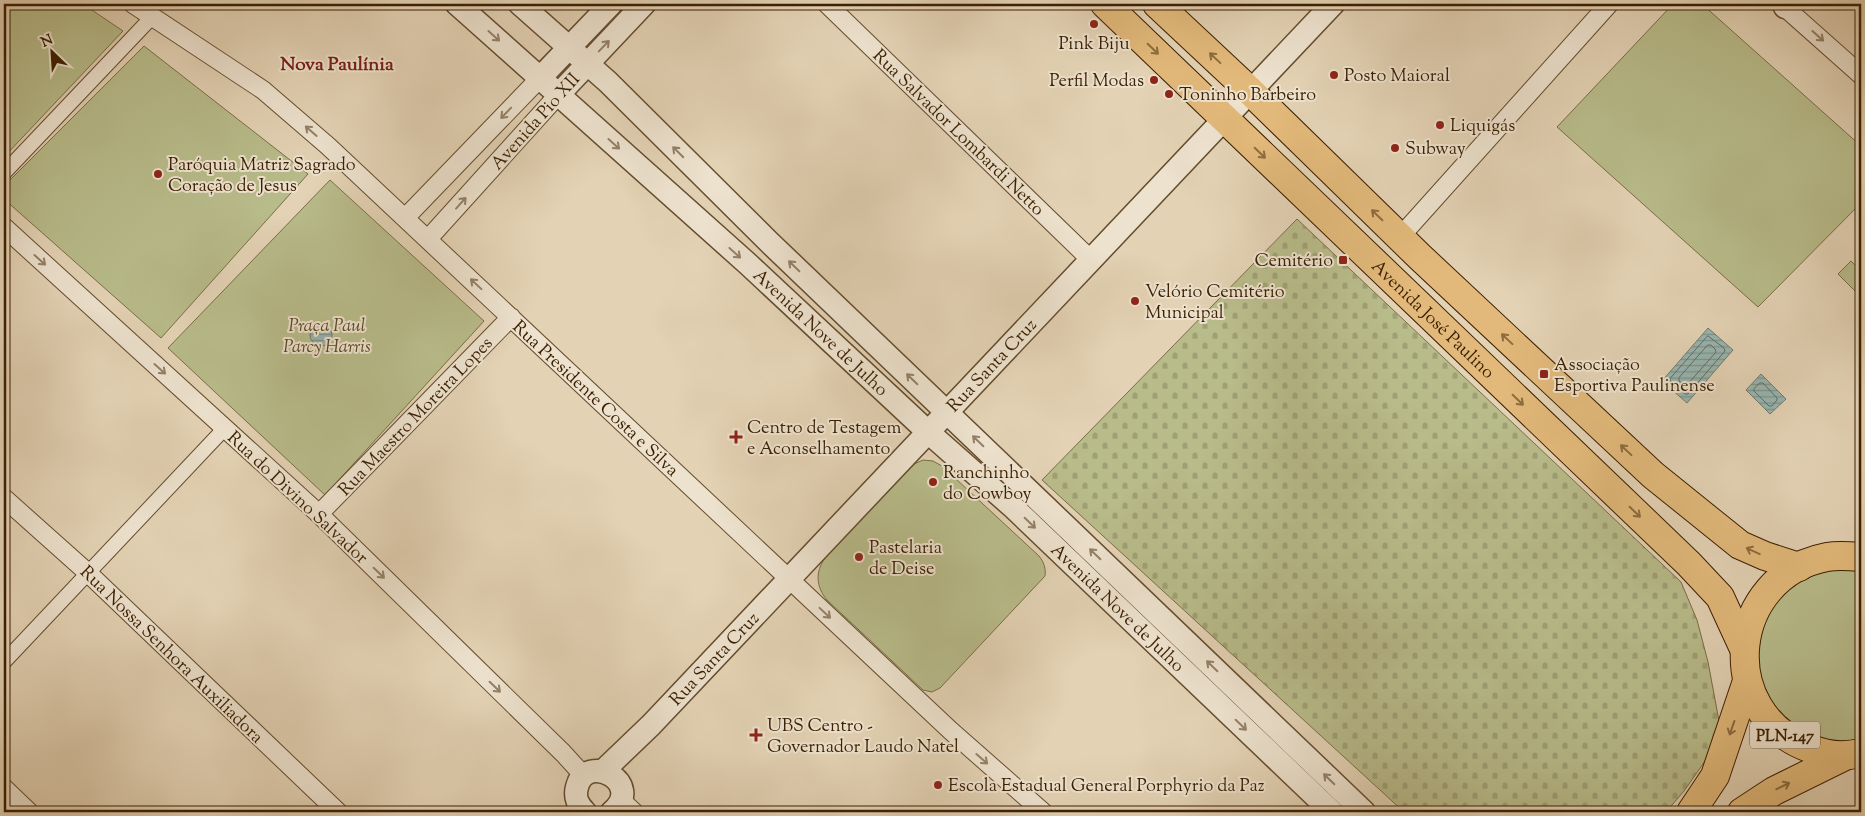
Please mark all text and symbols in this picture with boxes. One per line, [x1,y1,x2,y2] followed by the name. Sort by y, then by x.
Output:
[1088,18,1100,30] marker: Pink Biju
[28,28,78,78] north arrow
[487,30,500,42] one-way arrow
[1811,30,1824,42] one-way arrow
[38,31,57,53] text: N
[1058,32,1130,58] place label: Pink Biju
[598,39,610,52] one-way arrow
[1146,43,1159,55] one-way arrow
[866,44,1050,223] street label: Rua Salvador Lombardi Netto
[280,52,394,79] district label: Nova Paulínia
[1208,52,1221,64] one-way arrow
[1344,64,1450,90] place label: Posto Maioral
[486,68,587,177] street label: Avenida Pio XII
[1049,69,1144,95] place label: Perfil Modas
[1328,69,1340,81] marker: Posto Maioral
[1148,74,1160,86] marker: Perfil Modas
[1179,83,1316,109] place label: Toninho Barbeiro
[1163,88,1175,100] marker: Toninho Barbeiro
[500,107,512,119] one-way arrow
[1450,114,1515,140] place label: Liquigás
[1434,119,1446,131] marker: Liquigás
[304,125,317,137] one-way arrow
[1405,137,1466,163] place label: Subway
[608,138,621,150] one-way arrow
[1389,142,1401,154] marker: Subway
[672,146,685,158] one-way arrow
[1253,146,1265,158] one-way arrow
[168,153,356,200] place label: Paróquia Matriz Sagrado Coração de Jesus
[152,168,164,180] marker: Paróquia Matriz Sagrado Coração de Jesus
[455,197,467,210] one-way arrow
[1370,209,1383,221] one-way arrow
[729,247,742,259] one-way arrow
[1255,249,1333,275] place label: Cemitério
[33,254,46,266] one-way arrow
[1337,254,1349,266] marker: Cemitério
[1365,255,1500,386] street label: Avenida José Paulino
[788,260,801,272] one-way arrow
[746,264,893,403] street label: Avenida Nove de Julho
[469,278,482,290] one-way arrow
[1145,280,1285,327] place label: Velório Cemitério Municipal
[1129,295,1141,307] marker: Velório Cemitério Municipal
[942,313,1044,419] street label: Rua Santa Cruz
[283,314,371,361] park label: Praça Paul Parcy Harris
[506,315,684,484] street label: Rua Presidente Costa e Silva
[333,332,500,503] street label: Rua Maestro Moreira Lopes
[1501,333,1513,345] one-way arrow
[1554,353,1715,400] place label: Associação Esportiva Paulinense
[154,363,167,375] one-way arrow
[1538,368,1550,380] marker: Associação Esportiva Paulinense
[905,373,918,385] one-way arrow
[1511,394,1524,406] one-way arrow
[747,416,901,463] place label: Centro de Testagem e Aconselhamento
[220,426,373,571] street label: Rua do Divino Salvador
[729,430,743,444] marker: Centro de Testagem e Aconselhamento
[971,435,984,447] one-way arrow
[1619,444,1632,456] one-way arrow
[943,461,1031,508] place label: Ranchinho do Cowboy
[927,476,939,488] marker: Ranchinho do Cowboy
[1629,506,1641,518] one-way arrow
[1024,517,1036,529] one-way arrow
[869,536,942,583] place label: Pastelaria de Deise
[1044,538,1189,679] street label: Avenida Nove de Julho
[1746,545,1761,555] one-way arrow
[1089,548,1101,560] one-way arrow
[853,551,865,563] marker: Pastelaria de Deise
[73,560,268,750] street label: Rua Nossa Senhora Auxiliadora
[373,567,385,579] one-way arrow
[664,607,766,713] street label: Rua Santa Cruz
[818,607,831,619] one-way arrow
[1206,660,1218,672] one-way arrow
[489,681,501,693] one-way arrow
[767,714,959,761] place label: UBS Centro - Governador Laudo Natel
[1234,719,1247,731] one-way arrow
[1727,720,1737,736] one-way arrow
[1750,722,1820,748] road number: PLN-147
[749,728,763,742] marker: UBS Centro - Governador Laudo Natel
[976,753,989,764] one-way arrow
[1323,772,1335,785] one-way arrow
[948,774,1265,800] place label: Escola Estadual General Porphyrio da Paz
[932,779,944,791] marker: Escola Estadual General Porphyrio da Paz
[1775,781,1790,791] one-way arrow

